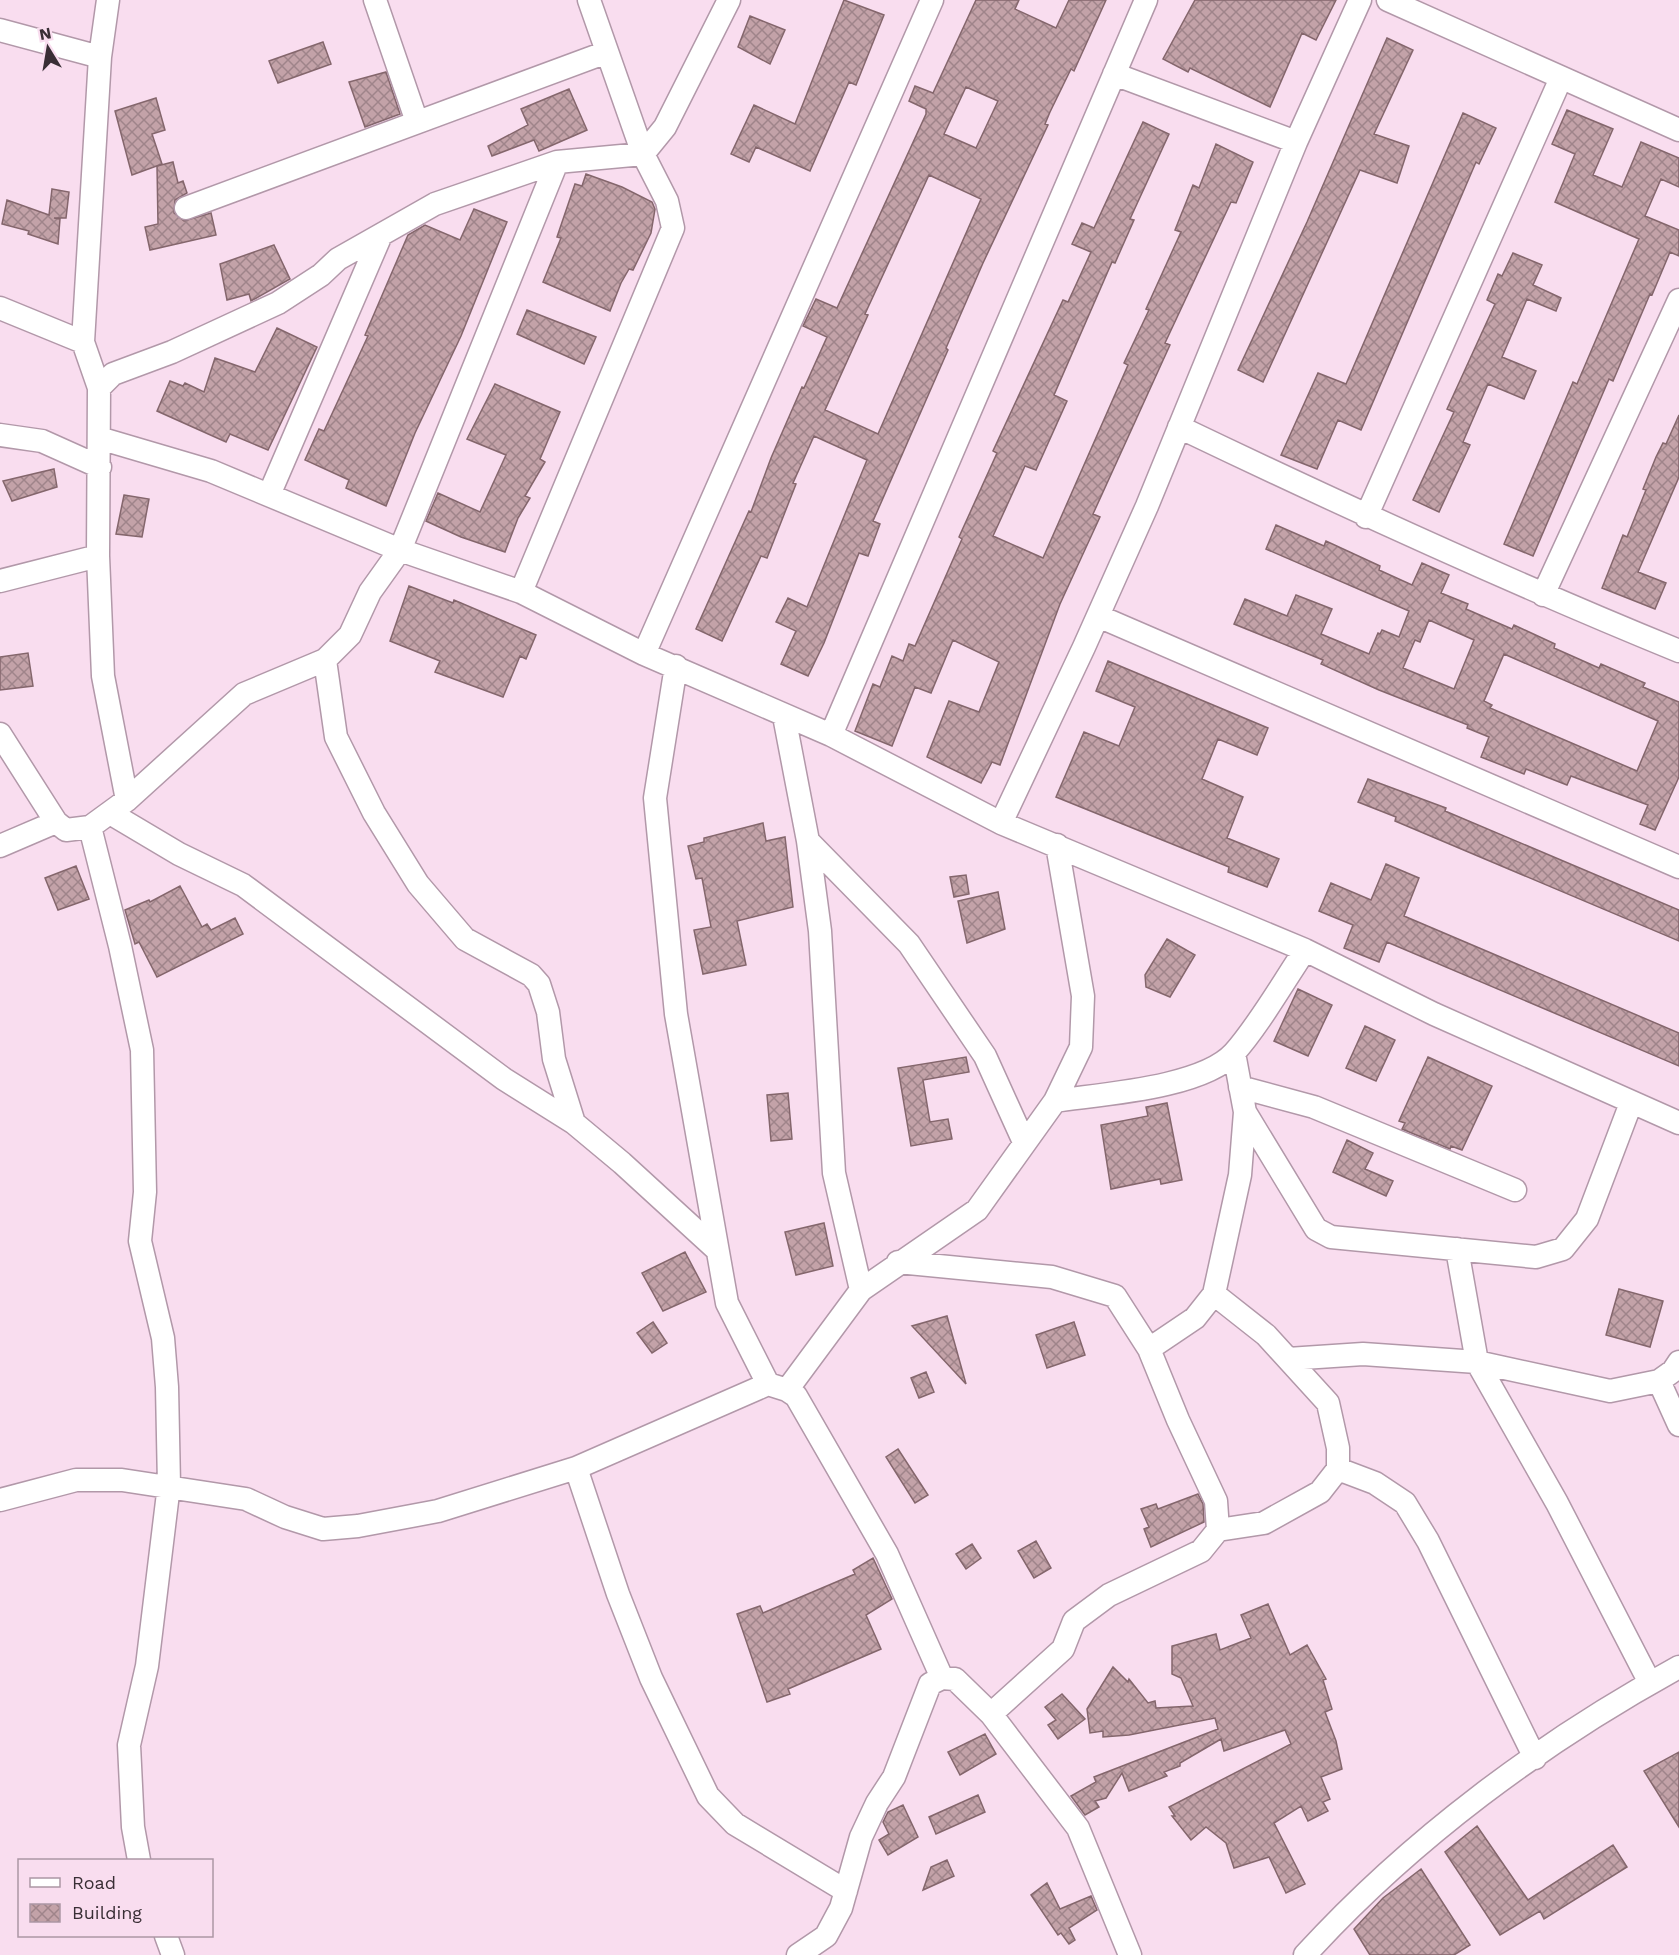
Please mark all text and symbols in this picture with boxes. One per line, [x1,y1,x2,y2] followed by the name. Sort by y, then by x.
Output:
[18,18,78,78] north arrow
[38,23,53,44] text: N
[18,1859,213,1937] legend
[72,1872,116,1893] text: Road
[72,1902,142,1923] text: Building

